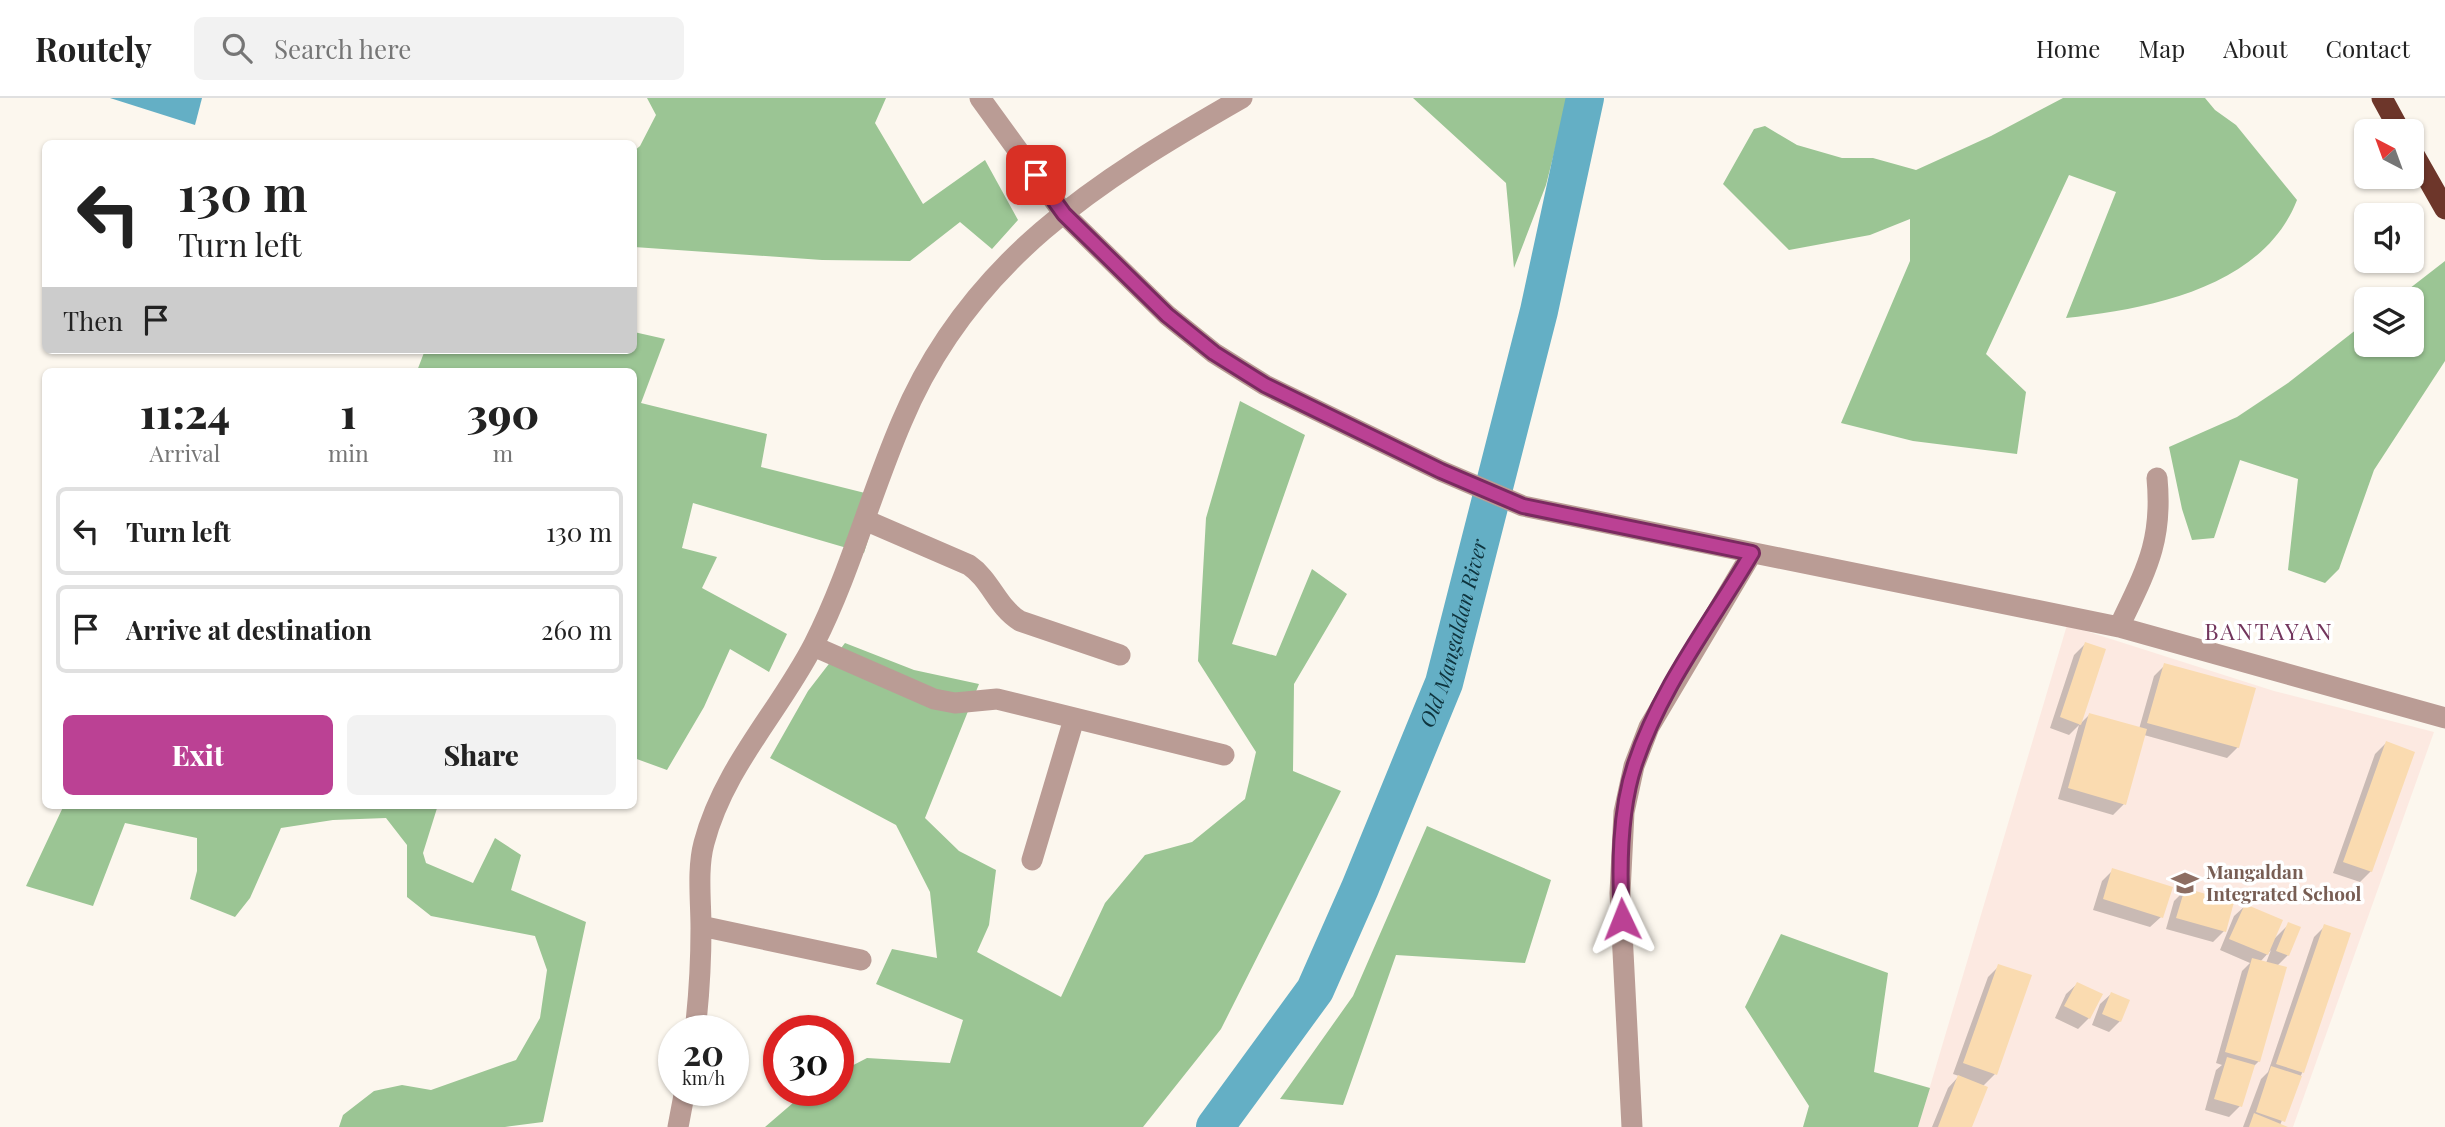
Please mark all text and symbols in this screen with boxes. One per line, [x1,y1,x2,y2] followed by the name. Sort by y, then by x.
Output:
[194,17,684,80] search box
[35,26,152,70] text: Routely
[218,29,256,67] icon: search
[274,31,411,66] text: Search here
[2036,32,2100,64] text: Home
[2138,32,2185,64] text: Map
[2223,32,2287,64] text: About
[2325,32,2410,64] text: Contact
[2354,119,2424,189] north arrow
[2354,119,2424,357] map controls
[1006,145,1066,205] pin
[1017,156,1055,194] icon: arrive
[178,159,308,224] text: 130 m
[63,168,154,259] icon: left
[2354,203,2424,273] button: sound
[178,222,302,265] text: Turn left
[2354,287,2424,357] button: layers
[137,301,175,339] icon: arrive
[63,303,123,338] text: Then
[140,384,230,440] text: 11:24
[340,384,357,440] text: 1
[467,384,539,440] text: 390
[150,437,220,468] text: Arrival
[328,437,369,468] text: min
[493,437,513,468] text: m
[67,512,105,550] icon: left
[126,514,231,549] text: Turn left
[546,514,612,549] text: 130 m
[1411,535,1492,731] water label: Old Mangaldan River
[67,610,105,648] icon: arrive
[126,612,372,647] text: Arrive at destination
[541,612,612,647] text: 260 m
[2204,615,2334,646] district label: BANTAYAN
[63,715,333,795] button: Exit
[347,715,616,795] button: Share
[2206,858,2362,906] place label: Mangaldan Integrated School
[2170,868,2200,898] school or university icon: Mangaldan Integrated School
[1585,882,1659,956] position arrow
[763,1015,854,1106] speed limit sign: 30
[683,1028,724,1075] text: 20
[682,1066,725,1090] text: km/h

